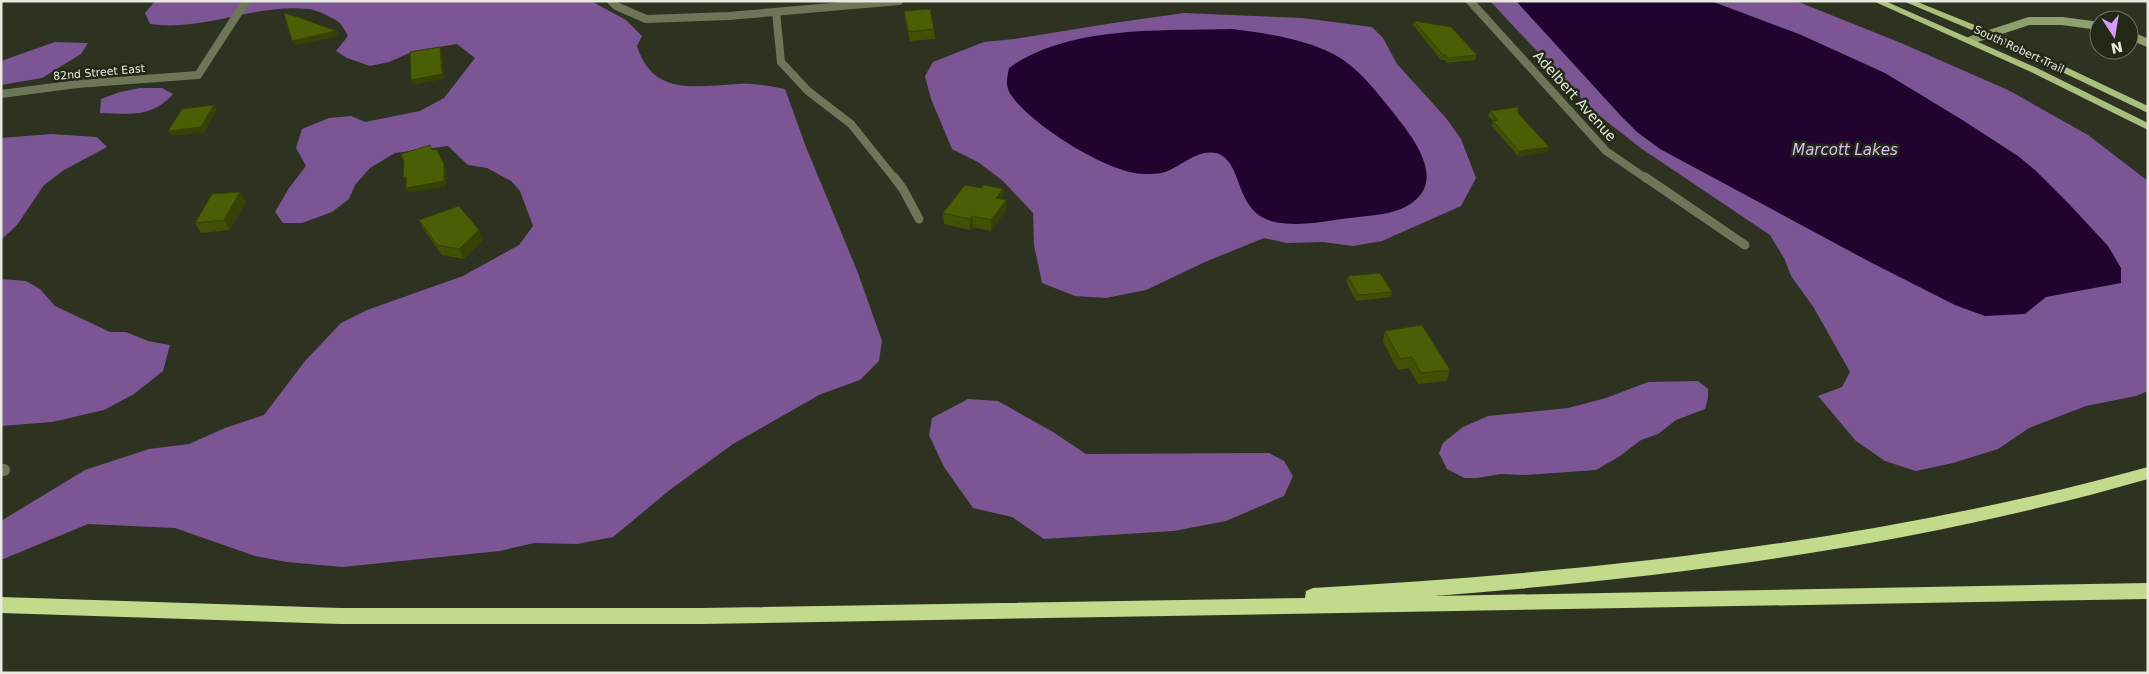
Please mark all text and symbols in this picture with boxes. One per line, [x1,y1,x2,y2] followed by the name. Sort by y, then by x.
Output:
[2089,10,2139,60] north arrow
[1972,23,2066,76] street label: South Robert Trail
[2109,39,2124,57] text: N
[1530,48,1620,144] street label: Adelbert Avenue
[53,62,146,83] street label: 82nd Street East
[1792,141,1898,159] water label: Marcott Lakes

